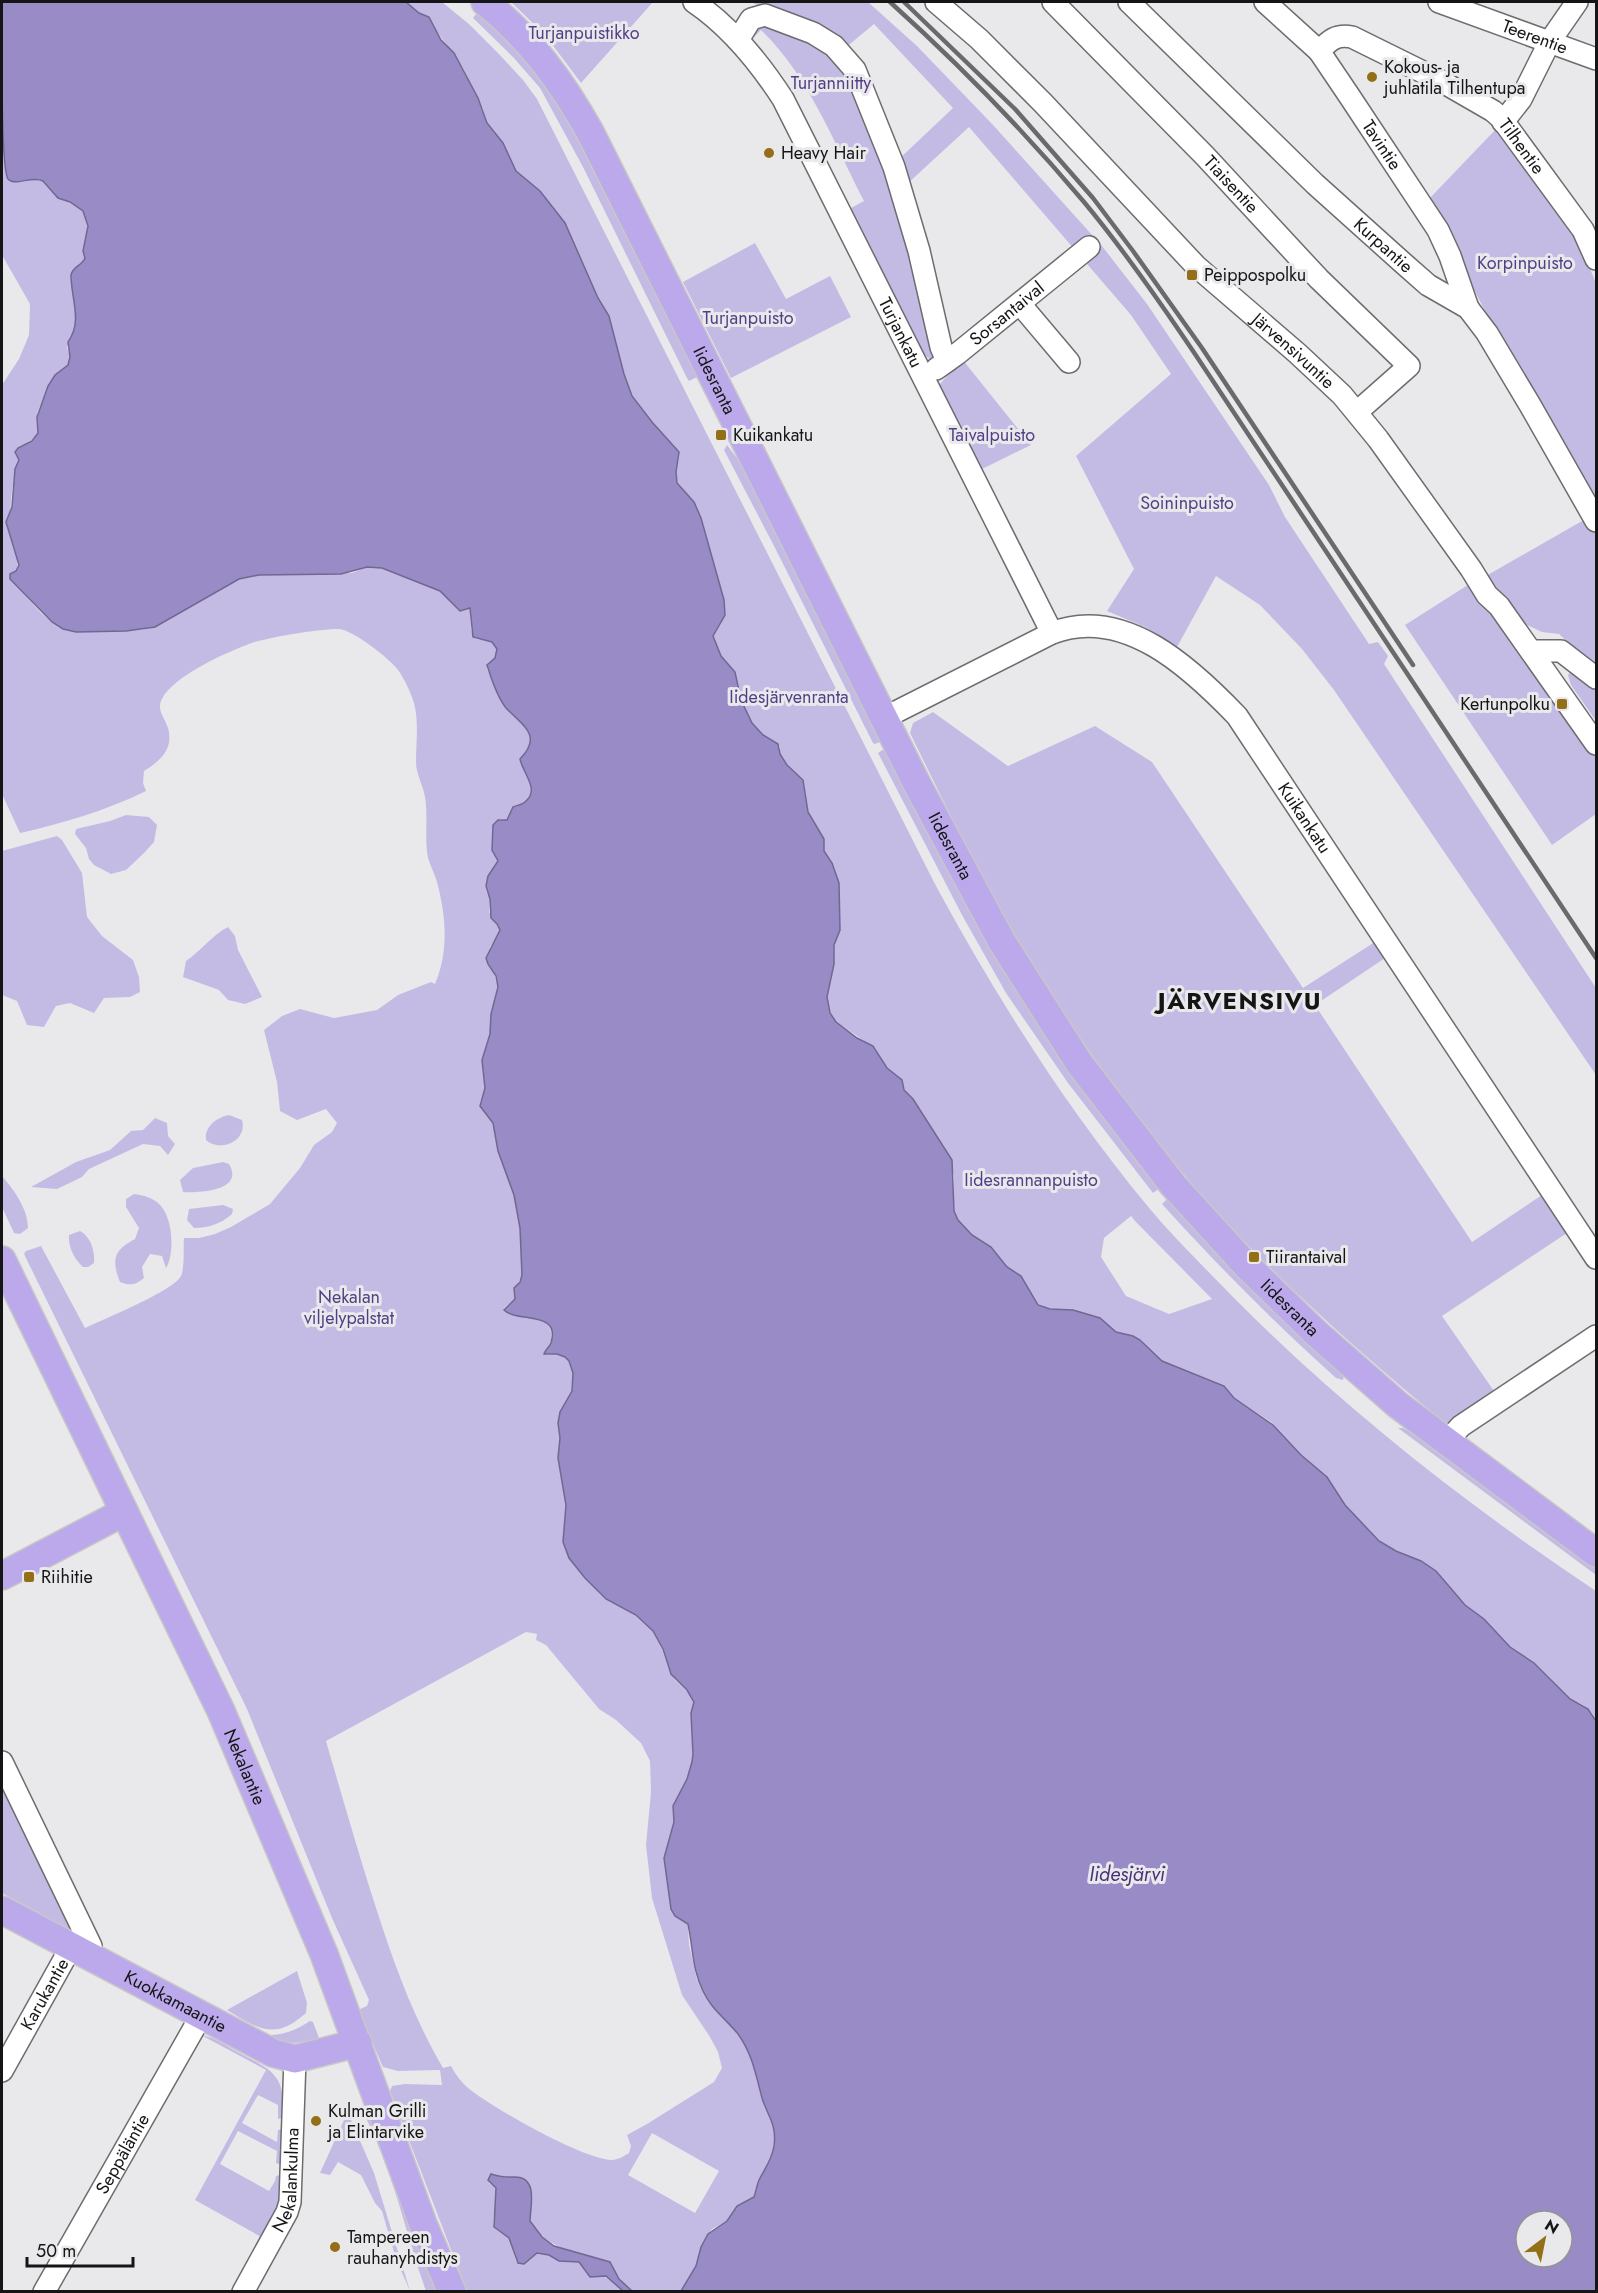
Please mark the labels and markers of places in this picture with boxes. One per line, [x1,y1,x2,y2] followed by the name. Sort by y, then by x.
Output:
[1382,54,1525,101] place label: Kokous- ja juhlatila Tilhentupa
[1365,70,1379,84] marker: Kokous- ja juhlatila Tilhentupa
[781,140,867,166] place label: Heavy Hair
[762,146,776,160] marker: Heavy Hair
[1204,262,1306,288] place label: Peippospolku
[1185,268,1199,282] marker: Peippospolku
[733,422,813,448] place label: Kuikankatu
[714,428,728,442] marker: Kuikankatu
[1460,691,1550,717] place label: Kertunpolku
[1555,697,1569,711] marker: Kertunpolku
[1266,1244,1346,1270] place label: Tiirantaival
[1247,1250,1261,1264] marker: Tiirantaival
[41,1564,93,1590] place label: Riihitie
[22,1570,36,1584] marker: Riihitie
[326,2098,427,2145] place label: Kulman Grilli ja Elintarvike
[309,2114,323,2128] marker: Kulman Grilli ja Elintarvike
[347,2224,458,2271] place label: Tampereen rauhanyhdistys
[328,2240,342,2254] marker: Tampereen rauhanyhdistys

